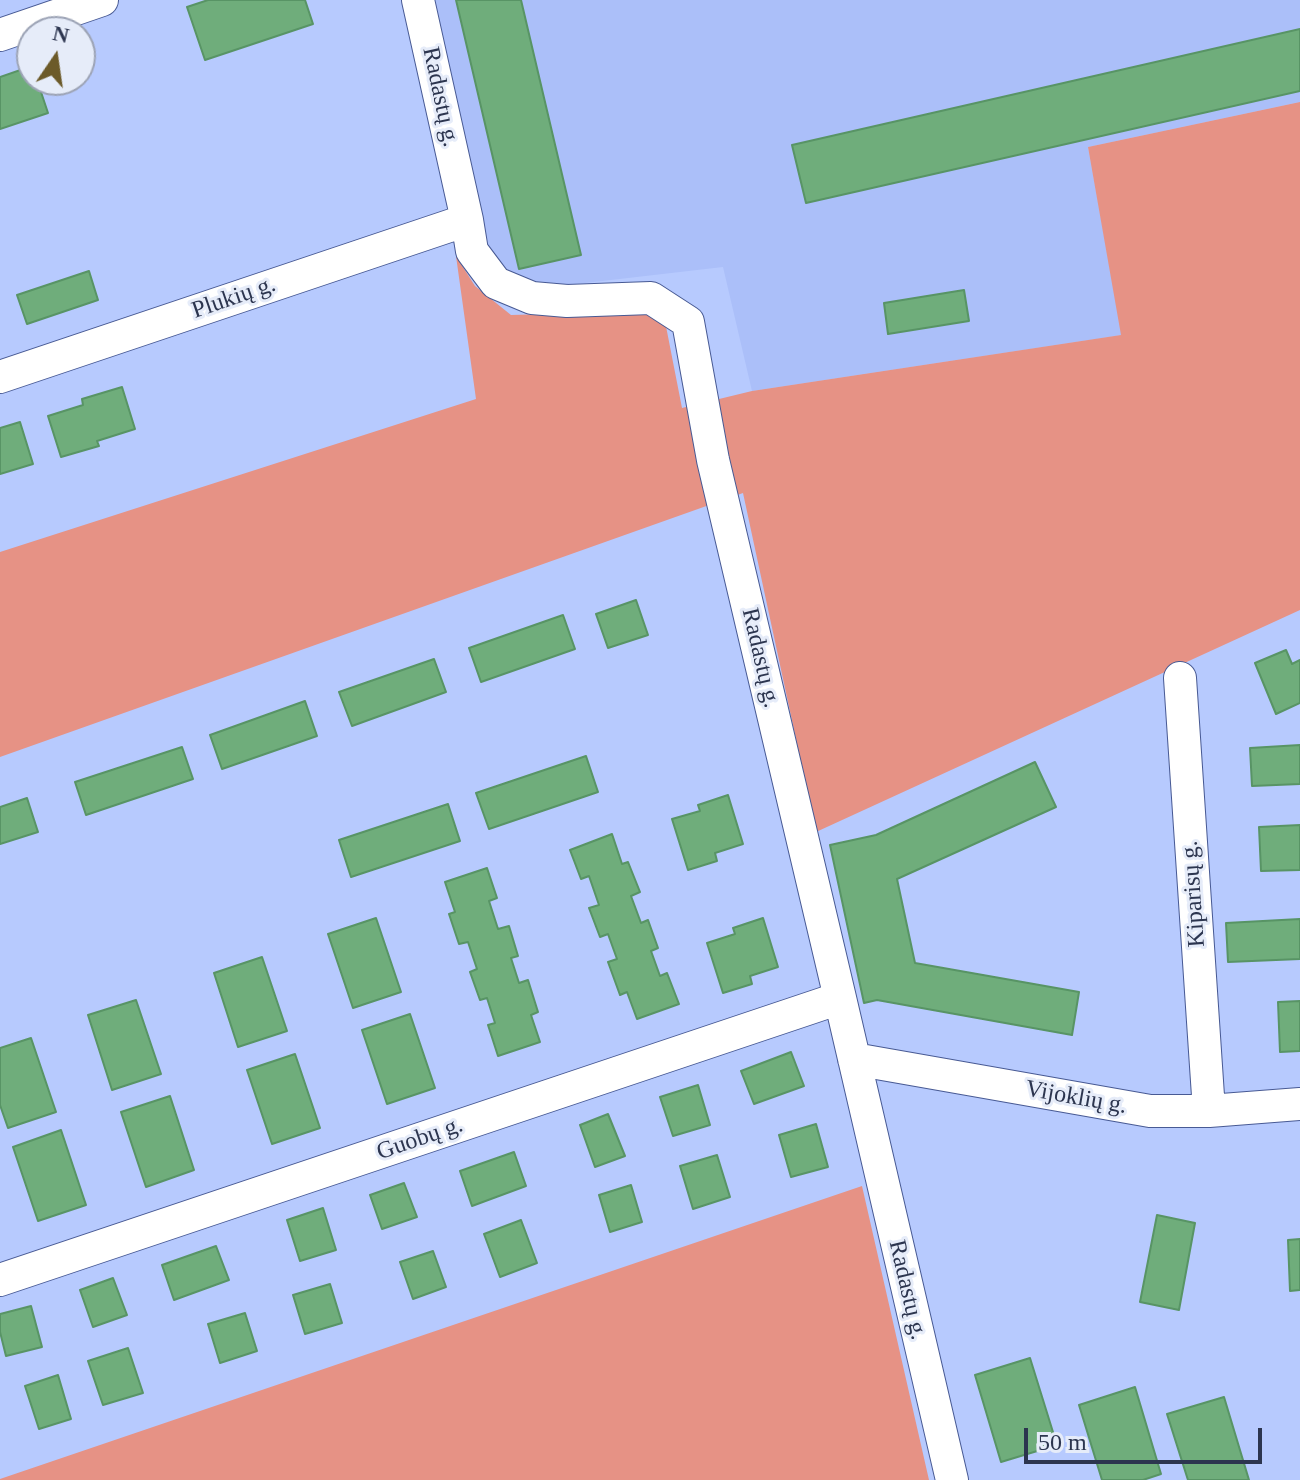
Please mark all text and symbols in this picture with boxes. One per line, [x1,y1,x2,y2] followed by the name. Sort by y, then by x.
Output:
[16,16,96,96] north arrow
[51,20,72,48] text: N
[415,44,465,150] street label: Radastų g.
[188,270,280,326] street label: Plukių g.
[735,605,785,711] street label: Radastų g.
[1176,840,1212,948] street label: Kiparisų g.
[1023,1075,1129,1121] street label: Vijoklių g.
[373,1111,467,1167] street label: Guobų g.
[882,1237,932,1343] street label: Radastų g.
[1028,1412,1266,1462] scale bar
[1038,1429,1087,1455] text: 50 m

